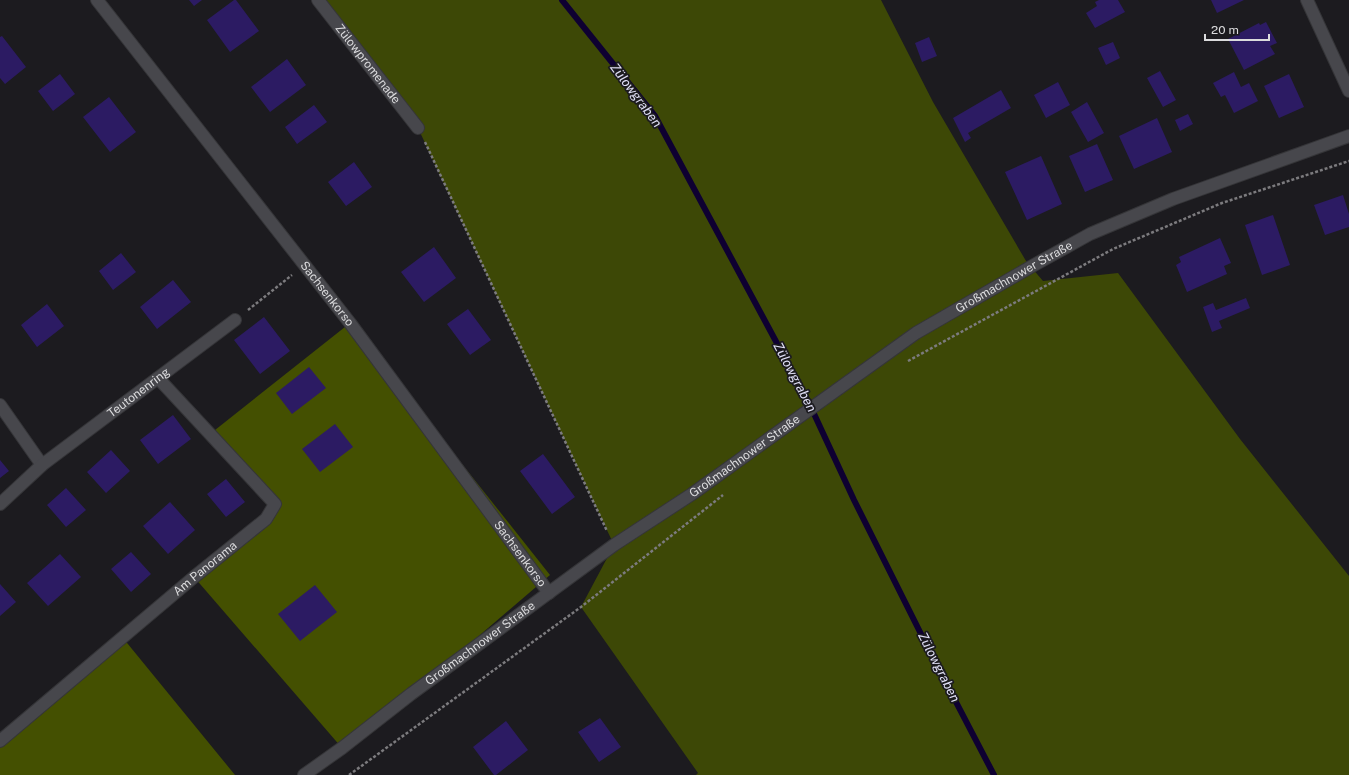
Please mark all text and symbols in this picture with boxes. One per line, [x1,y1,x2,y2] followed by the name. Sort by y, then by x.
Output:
[1205,16,1269,42] scale bar
[332,21,403,107] street label: Zülowpromenade
[1211,23,1239,37] text: 20 m
[607,60,665,130] water label: Zülowgraben
[953,238,1075,316] street label: Großmachnower Straße
[297,258,357,329] street label: Sachsenkorso
[770,340,820,414] water label: Zülowgraben
[105,365,172,420] street label: Teutonenring
[687,412,803,501] street label: Großmachnower Straße
[491,518,549,590] street label: Sachsenkorso
[170,538,240,598] street label: Am Panorama
[423,598,538,688] street label: Großmachnower Straße
[915,630,963,704] water label: Zülowgraben

